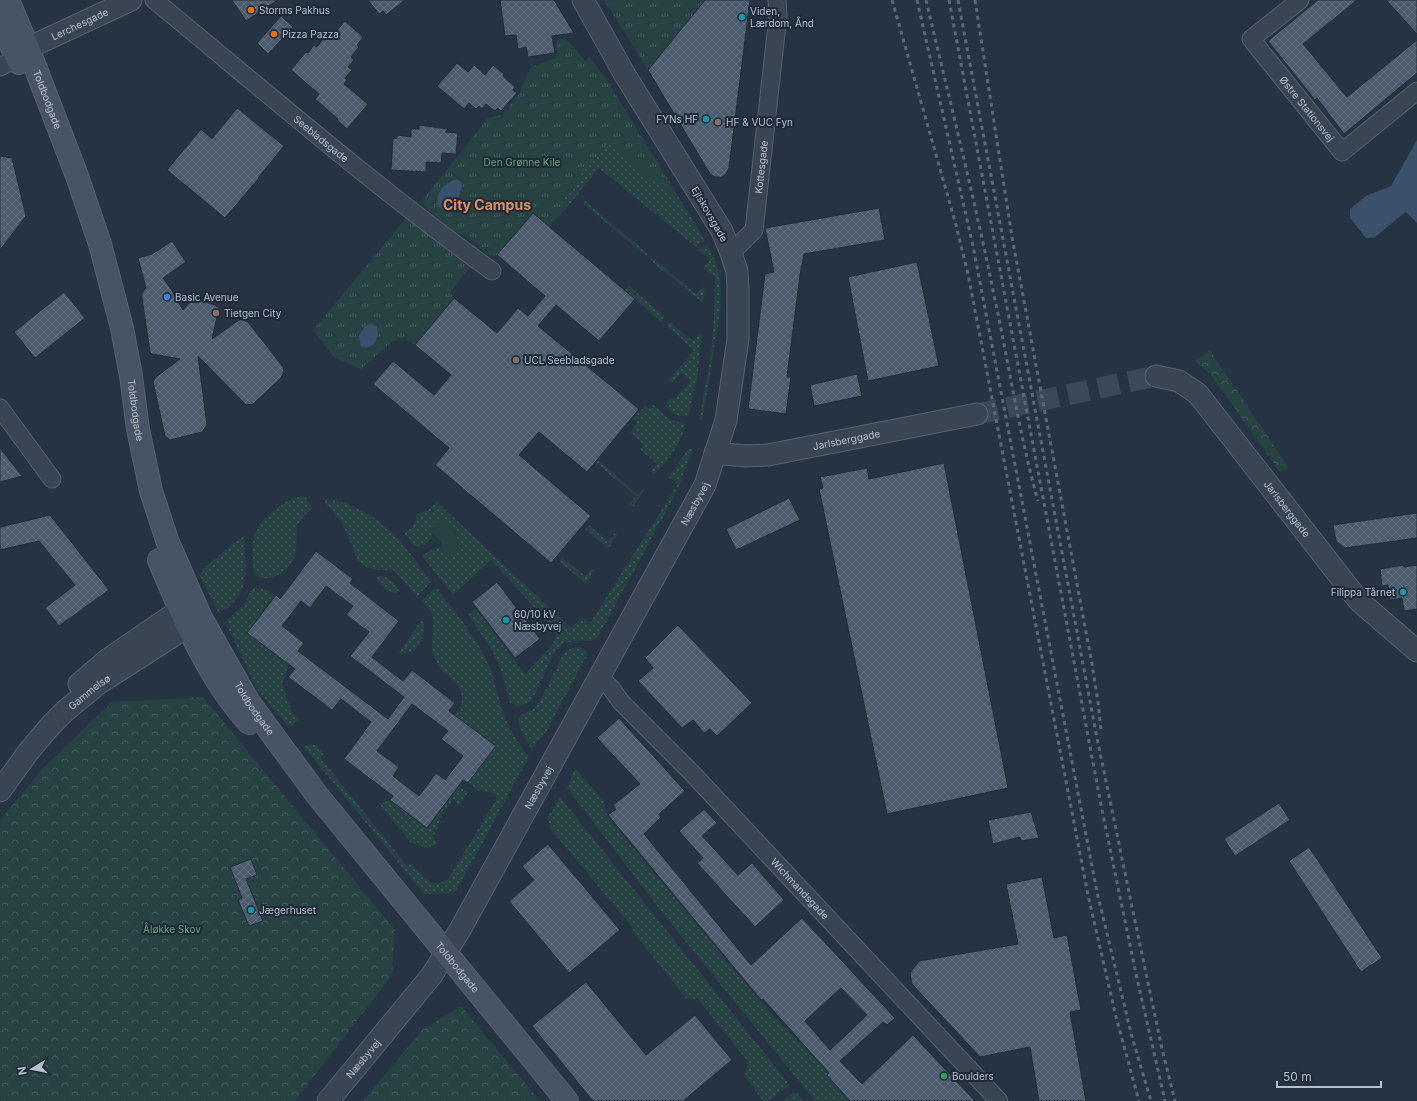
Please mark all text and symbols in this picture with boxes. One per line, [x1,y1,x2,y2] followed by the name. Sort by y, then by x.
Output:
[259,4,330,16] place label: Storms Pakhus
[49,5,110,42] street label: Lerchesgade
[246,5,256,15] marker: Storms Pakhus
[750,5,814,29] place label: Viden, Lærdom, Ånd
[737,12,747,22] marker: Viden, Lærdom, Ånd
[282,28,339,40] place label: Pizza Pazza
[269,29,279,39] marker: Pizza Pazza
[31,68,64,131] street label: Toldbodgade
[1277,74,1337,144] street label: Østre Stationsvej
[291,112,351,165] street label: Seebladsgade
[656,113,698,125] place label: FYNs HF
[701,114,711,124] marker: FYNs HF
[726,116,793,128] place label: HF & VUC Fyn
[713,117,723,127] marker: HF & VUC Fyn
[752,140,770,194] street label: Kottesgade
[484,156,561,168] park label: Den Grønne Kile
[689,184,731,244] street label: Ejlskovsgade
[443,196,531,213] district label: City Campus
[175,291,239,303] place label: Basic Avenue
[162,292,172,302] marker: Basic Avenue
[224,307,282,319] place label: Tietgen City
[211,308,221,318] marker: Tietgen City
[524,354,615,366] place label: UCL Seebladsgade
[511,355,521,365] marker: UCL Seebladsgade
[125,379,146,442] street label: Toldbodgade
[812,427,881,452] street label: Jarlsberggade
[1262,478,1313,540] street label: Jarlsberggade
[678,481,711,527] street label: Næsbyvej
[1331,586,1396,598] place label: Filippa Tårnet
[1398,587,1408,597] marker: Filippa Tårnet
[514,608,561,632] place label: 60/10 kV Næsbyvej
[501,615,511,625] marker: 60/10 kV Næsbyvej
[66,672,112,712] street label: Gammelsø
[232,679,277,738] street label: Toldbodgade
[522,764,555,811] street label: Næsbyvej
[769,855,832,922] street label: Wichmandsgade
[259,904,317,916] place label: Jægerhuset
[246,905,256,915] marker: Jægerhuset
[143,922,201,935] park label: Åløkke Skov
[433,939,482,995] street label: Toldbodgade
[343,1037,383,1081] street label: Næsbyvej
[12,1049,52,1089] north arrow
[1277,1063,1381,1089] scale bar
[15,1065,30,1076] text: N
[1283,1069,1312,1084] text: 50 m
[952,1070,994,1082] place label: Boulders
[939,1071,949,1081] marker: Boulders

